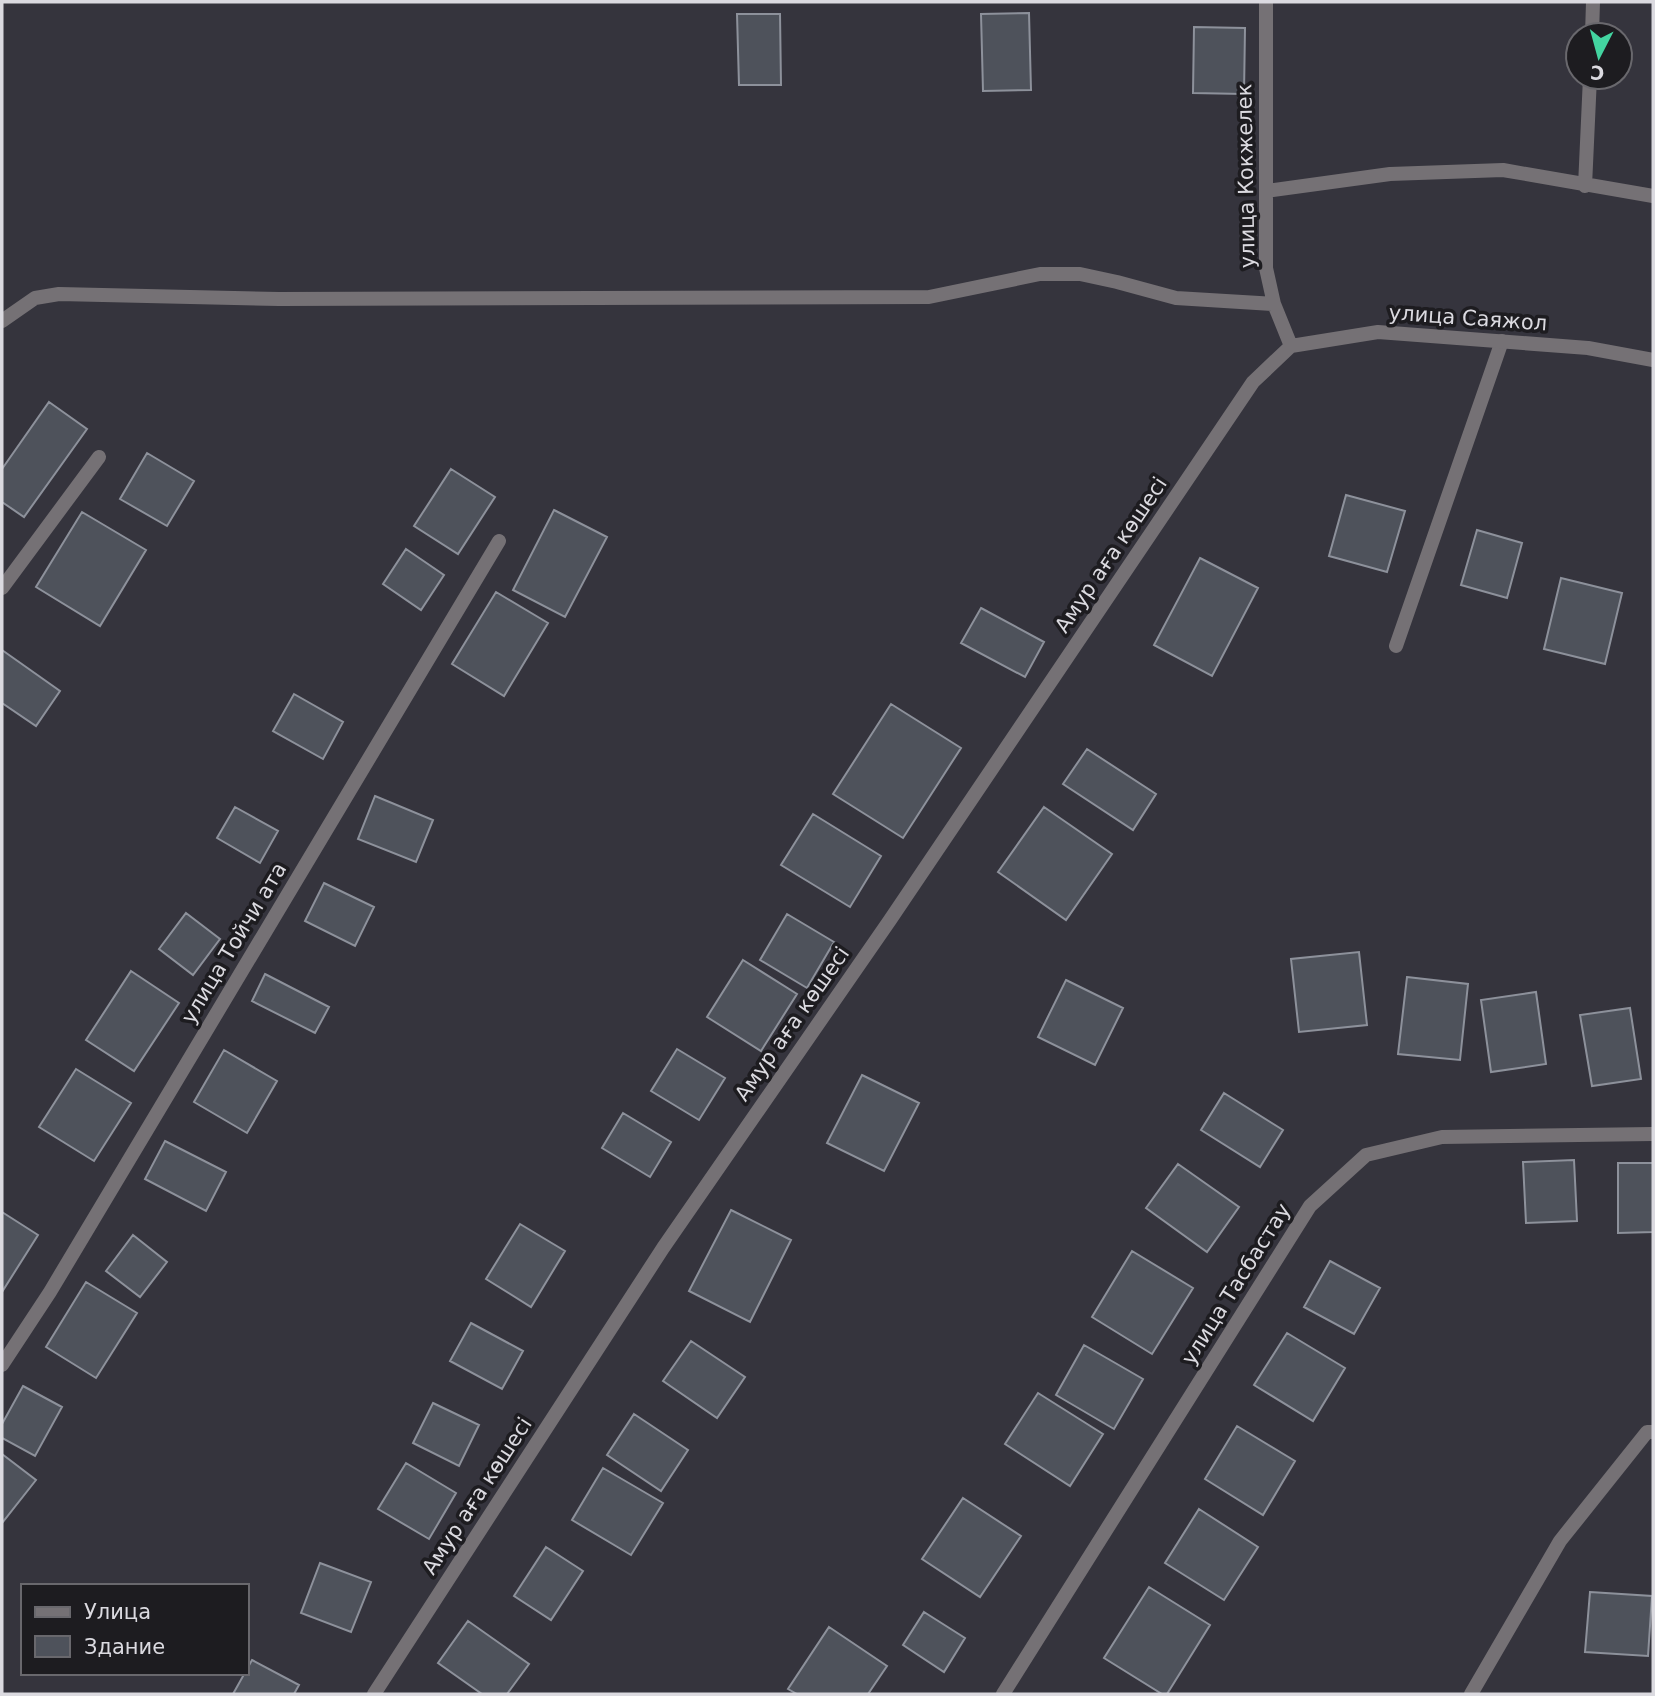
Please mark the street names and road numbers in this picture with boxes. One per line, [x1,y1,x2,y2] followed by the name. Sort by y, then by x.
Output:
[1232,83,1260,269] street label: улица Кокжелек
[1388,300,1548,336] street label: улица Саяжол
[1050,473,1172,637] street label: Амур аға көшесі
[176,858,292,1028] street label: улица Тойчи ата
[730,942,854,1106] street label: Амур аға көшесі
[1177,1199,1295,1369] street label: улица Тасбастау
[417,1413,537,1579] street label: Амур аға көшесі

